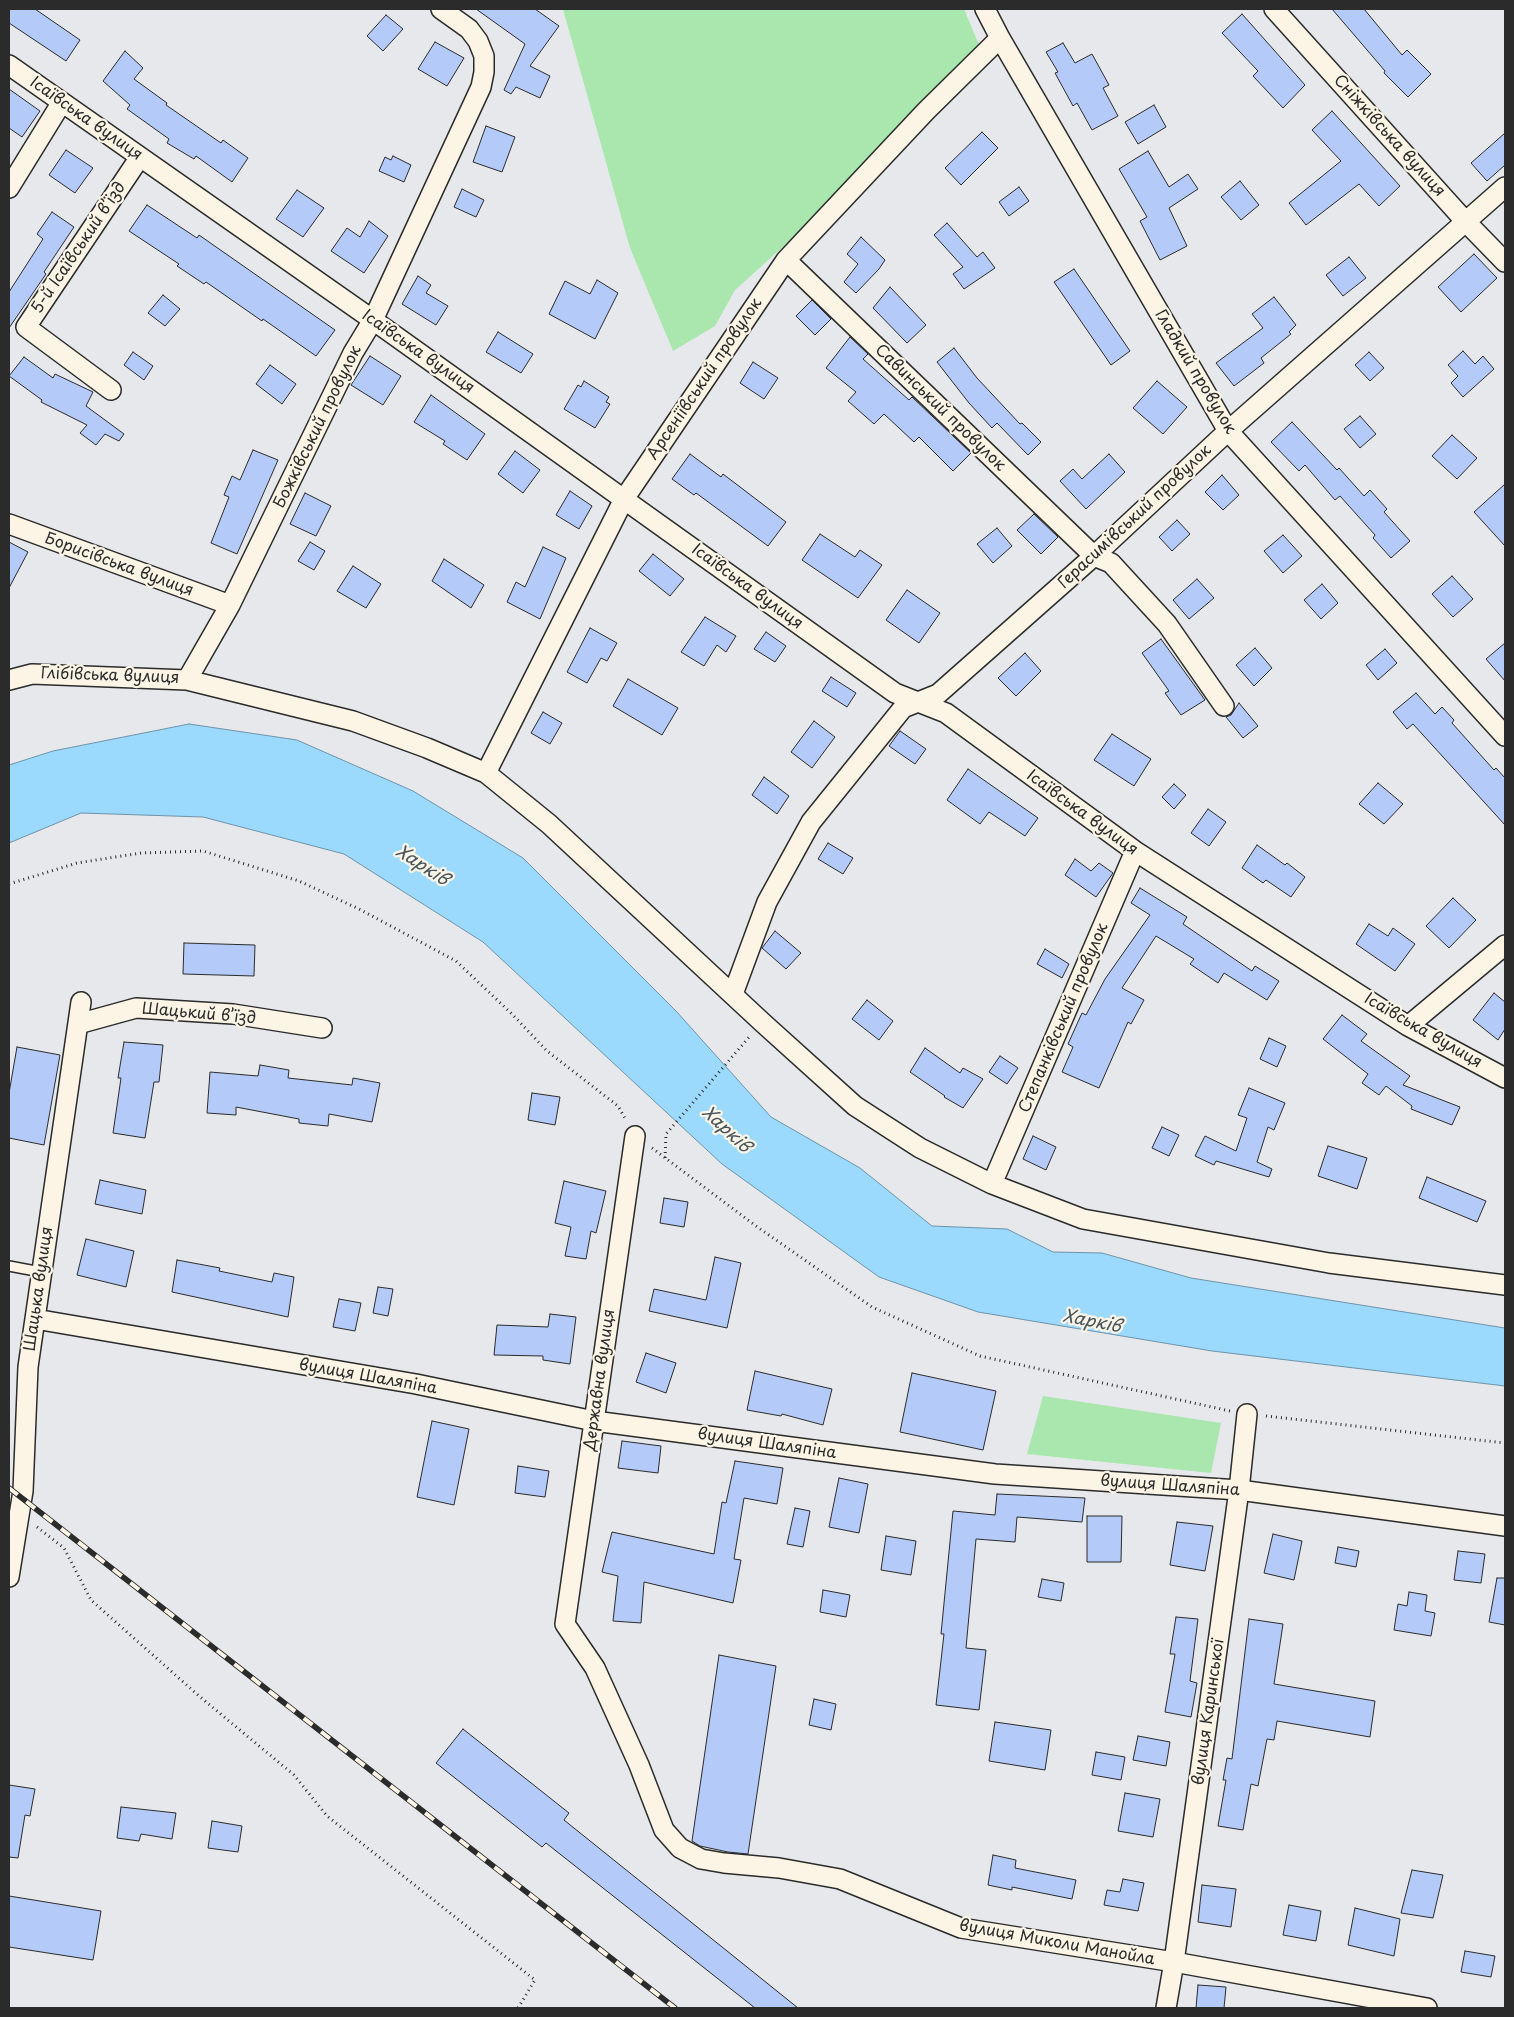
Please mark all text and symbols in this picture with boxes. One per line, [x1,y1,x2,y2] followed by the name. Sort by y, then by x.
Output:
[1329,71,1449,201] street label: Сніжківська вулиця
[26,73,146,165] street label: Ісаївська вулиця
[28,179,130,317] street label: 5-й Ісаївський в’їзд
[644,294,766,464] street label: Арсеніївський провулок
[358,306,478,398] street label: Ісаївська вулиця
[1150,307,1240,437] street label: Гладкий провулок
[871,341,1009,475] street label: Савинський провулок
[270,343,366,511] street label: Божківський провулок
[1054,441,1216,593] street label: Герасимівський провулок
[42,529,196,601] street label: Борисівська вулиця
[688,540,806,634] street label: Ісаївська вулиця
[40,664,180,688] street label: Глібівська вулиця
[1023,766,1141,860] street label: Ісаївська вулиця
[392,841,452,891] water label: Харків
[1015,920,1113,1116] street label: Степанківський провулок
[1361,989,1485,1073] street label: Ісаївська вулиця
[141,999,257,1029] street label: Шацький в’їзд
[697,1102,755,1158] water label: Харків
[21,1225,57,1353] street label: Шацька вулиця
[1061,1306,1123,1338] water label: Харків
[581,1308,619,1452] street label: Державна вулиця
[297,1355,439,1399] street label: вулиця Шаляпіна
[696,1425,838,1463] street label: вулиця Шаляпіна
[1100,1472,1240,1500] street label: вулиця Шаляпіна
[1189,1638,1229,1786] street label: вулиця Каринської
[958,1916,1156,1970] street label: вулиця Миколи Манойла

